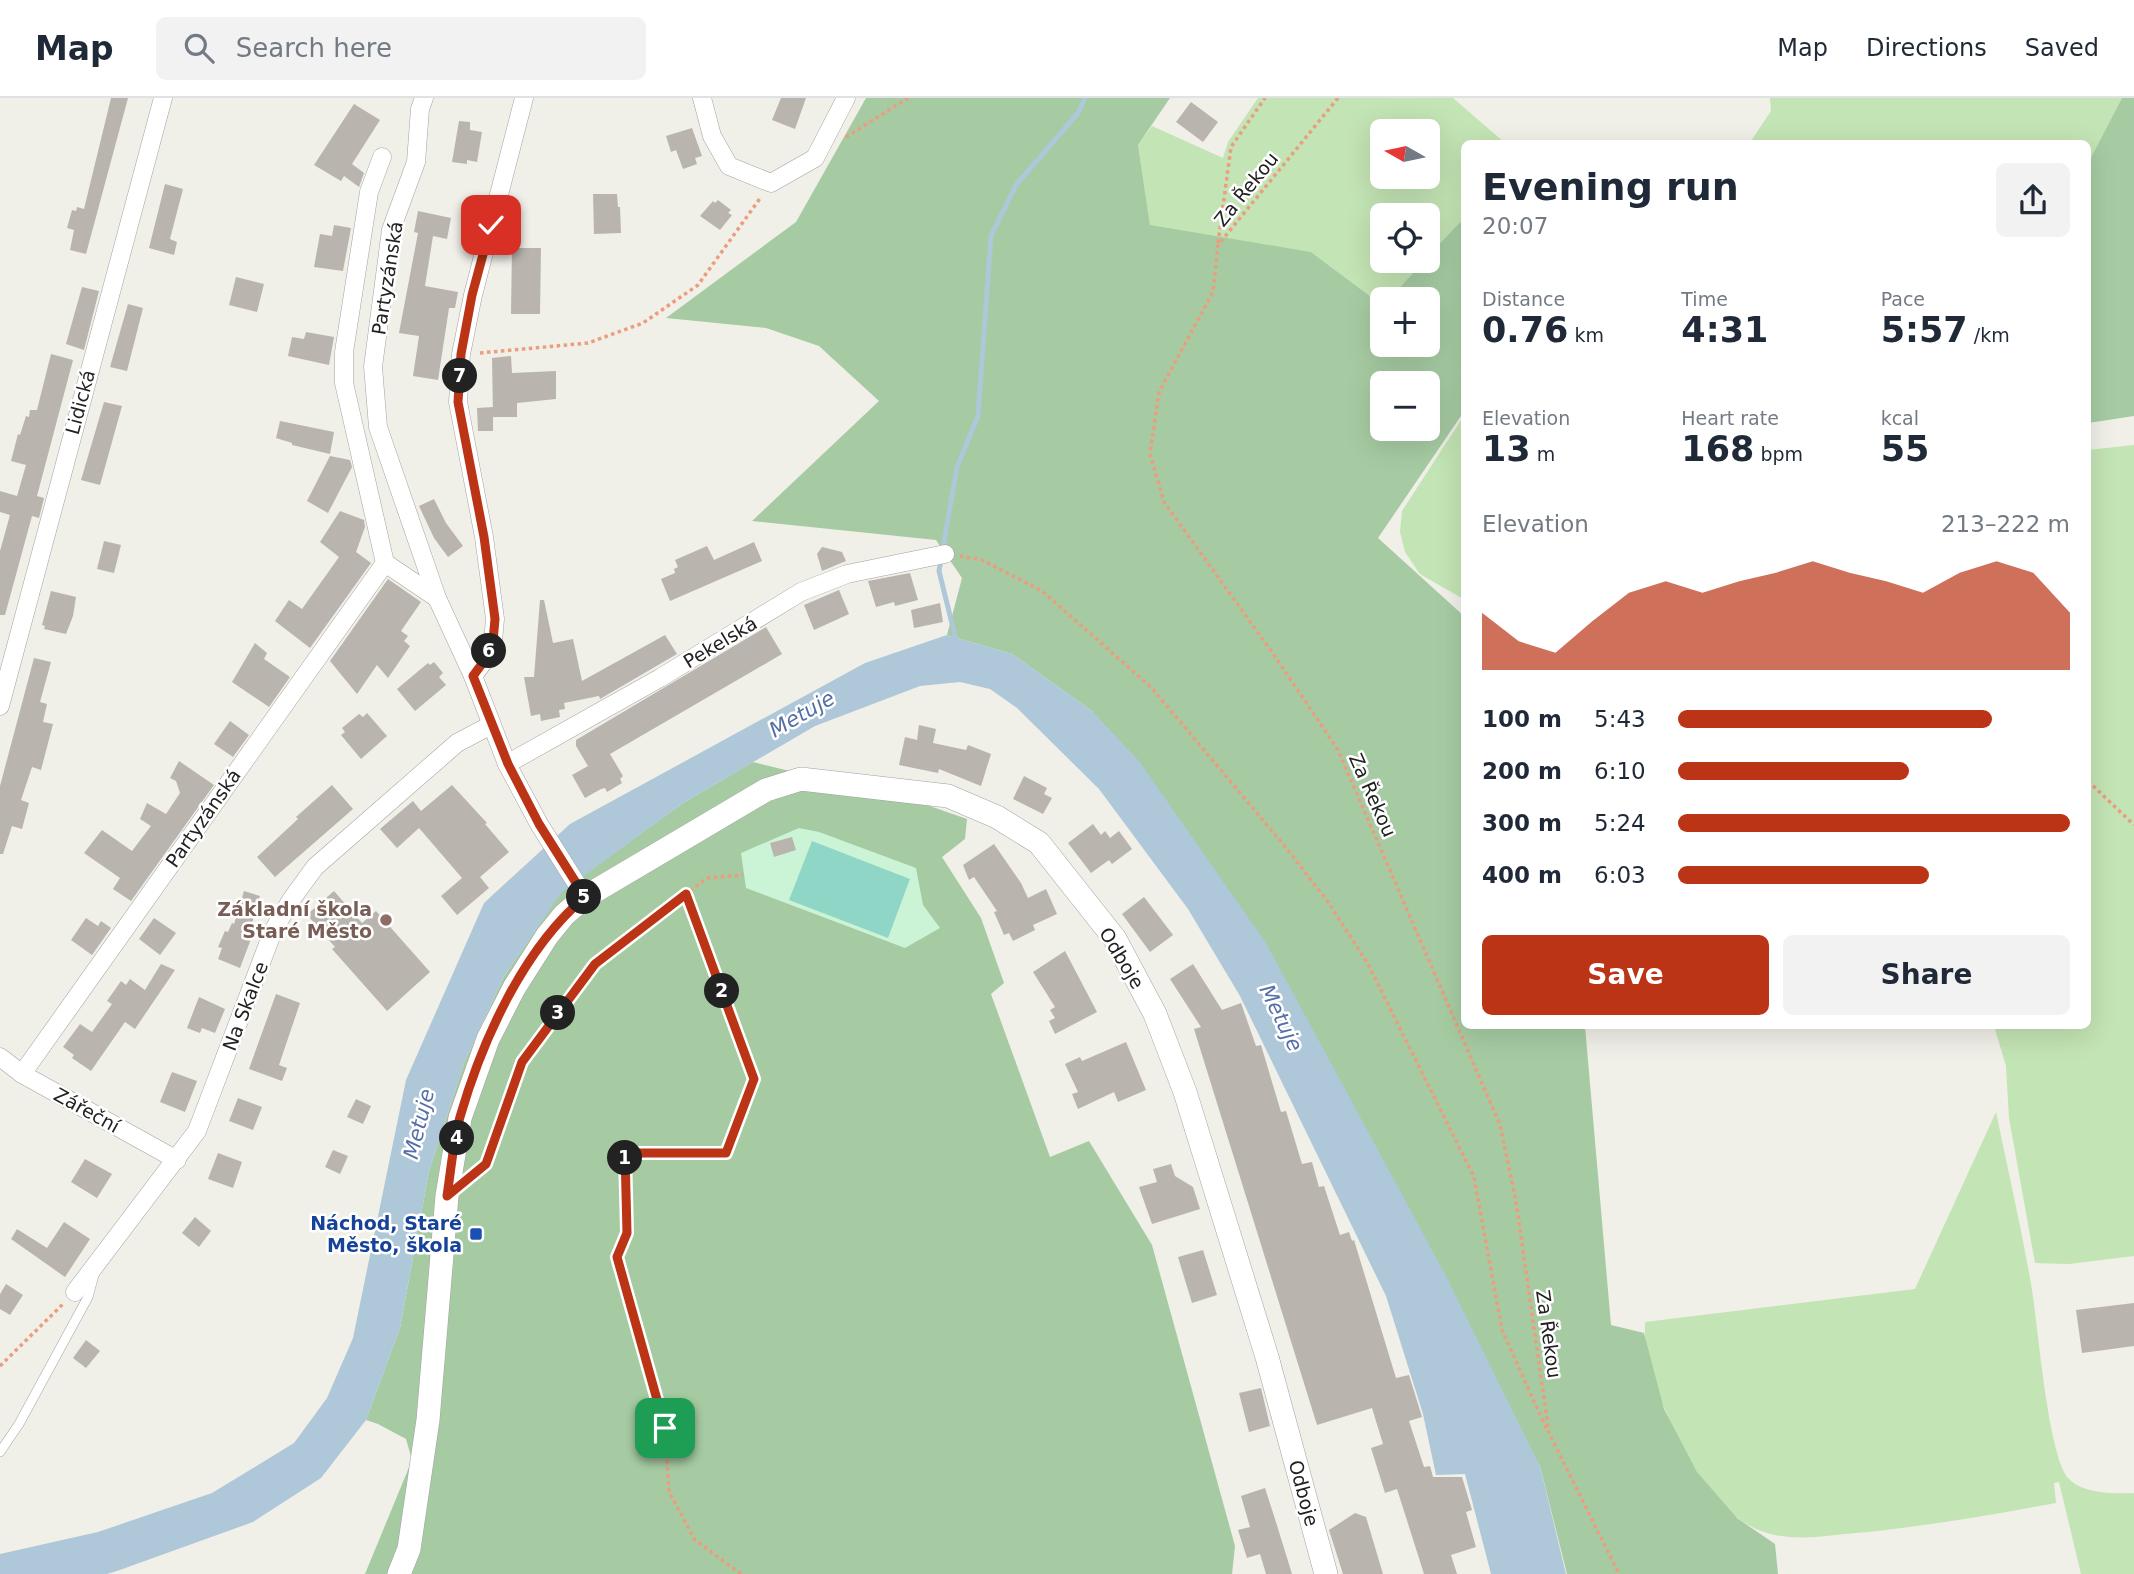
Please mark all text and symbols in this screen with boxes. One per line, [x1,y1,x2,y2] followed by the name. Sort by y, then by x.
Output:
[156,17,646,80] search box
[35,29,114,68] text: Map
[180,29,218,67] icon: search
[236,33,392,63] text: Search here
[1777,34,1828,62] text: Map
[1866,34,1987,62] text: Directions
[2025,34,2099,62] text: Saved
[1370,119,1440,189] north arrow
[1370,119,1440,441] map controls
[1210,148,1282,230] street label: Za Řekou
[1996,163,2070,237] button: share
[1482,165,1739,209] text: Evening run
[461,195,521,255] pin
[1370,203,1440,273] button: locate
[472,206,510,244] icon: check
[1482,213,1548,239] text: 20:07
[367,220,407,336] street label: Partyzánská
[1370,287,1440,357] button: +
[1482,288,1565,310] text: Distance
[1681,288,1728,310] text: Time
[1881,288,1925,310] text: Pace
[1482,310,1568,350] text: 0.76
[1681,310,1768,350] text: 4:31
[1881,310,1968,350] text: 5:57
[1568,324,1604,346] text: km
[1968,324,2010,346] text: /km
[442,358,477,394] pin: 7
[453,364,466,386] text: 7
[61,367,99,437] street label: Lidická
[1370,371,1440,441] button: −
[1482,407,1570,429] text: Elevation
[1681,407,1779,429] text: Heart rate
[1881,407,1919,429] text: kcal
[1482,429,1531,469] text: 13
[1681,429,1754,469] text: 168
[1881,429,1929,469] text: 55
[1531,443,1555,465] text: m
[1754,443,1803,465] text: bpm
[1482,511,1589,537] text: Elevation
[1941,511,2070,537] text: 213–222 m
[679,611,761,673] street label: Pekelská
[472,634,506,668] pin: 6
[482,639,495,661] text: 6
[765,686,839,742] water label: Metuje
[1482,706,1562,732] text: 100 m
[1594,706,1646,732] text: 5:43
[1345,750,1401,840] street label: Za Řekou
[1482,758,1562,784] text: 200 m
[1594,758,1646,784] text: 6:10
[161,765,245,871] street label: Partyzánská
[1482,810,1562,836] text: 300 m
[1594,810,1646,836] text: 5:24
[1482,862,1562,888] text: 400 m
[1594,862,1646,888] text: 6:03
[566,880,602,914] pin: 5
[577,885,590,907] text: 5
[217,898,372,942] place label: Základní škola Staré Město
[378,912,394,928] marker: Základní škola Staré Město
[1095,923,1149,993] street label: Odboje
[1482,935,1769,1015] button: Save
[1783,935,2070,1015] button: Share
[218,958,272,1054] street label: Na Skalce
[704,974,740,1008] pin: 2
[715,979,728,1001] text: 2
[1255,981,1307,1055] water label: Metuje
[540,996,576,1030] pin: 3
[551,1001,564,1023] text: 3
[50,1083,124,1137] street label: Zářeční
[399,1086,439,1162] water label: Metuje
[440,1121,475,1156] pin: 4
[450,1126,463,1148] text: 4
[608,1140,642,1176] pin: 1
[618,1146,631,1168] text: 1
[310,1212,462,1256] place label: Náchod, Staré Město, škola
[468,1226,484,1242] marker: Náchod, Staré Město, škola
[1532,1289,1566,1379] street label: Za Řekou
[635,1398,695,1458] pin
[646,1409,684,1447] icon: arrive
[1285,1457,1323,1529] street label: Odboje

